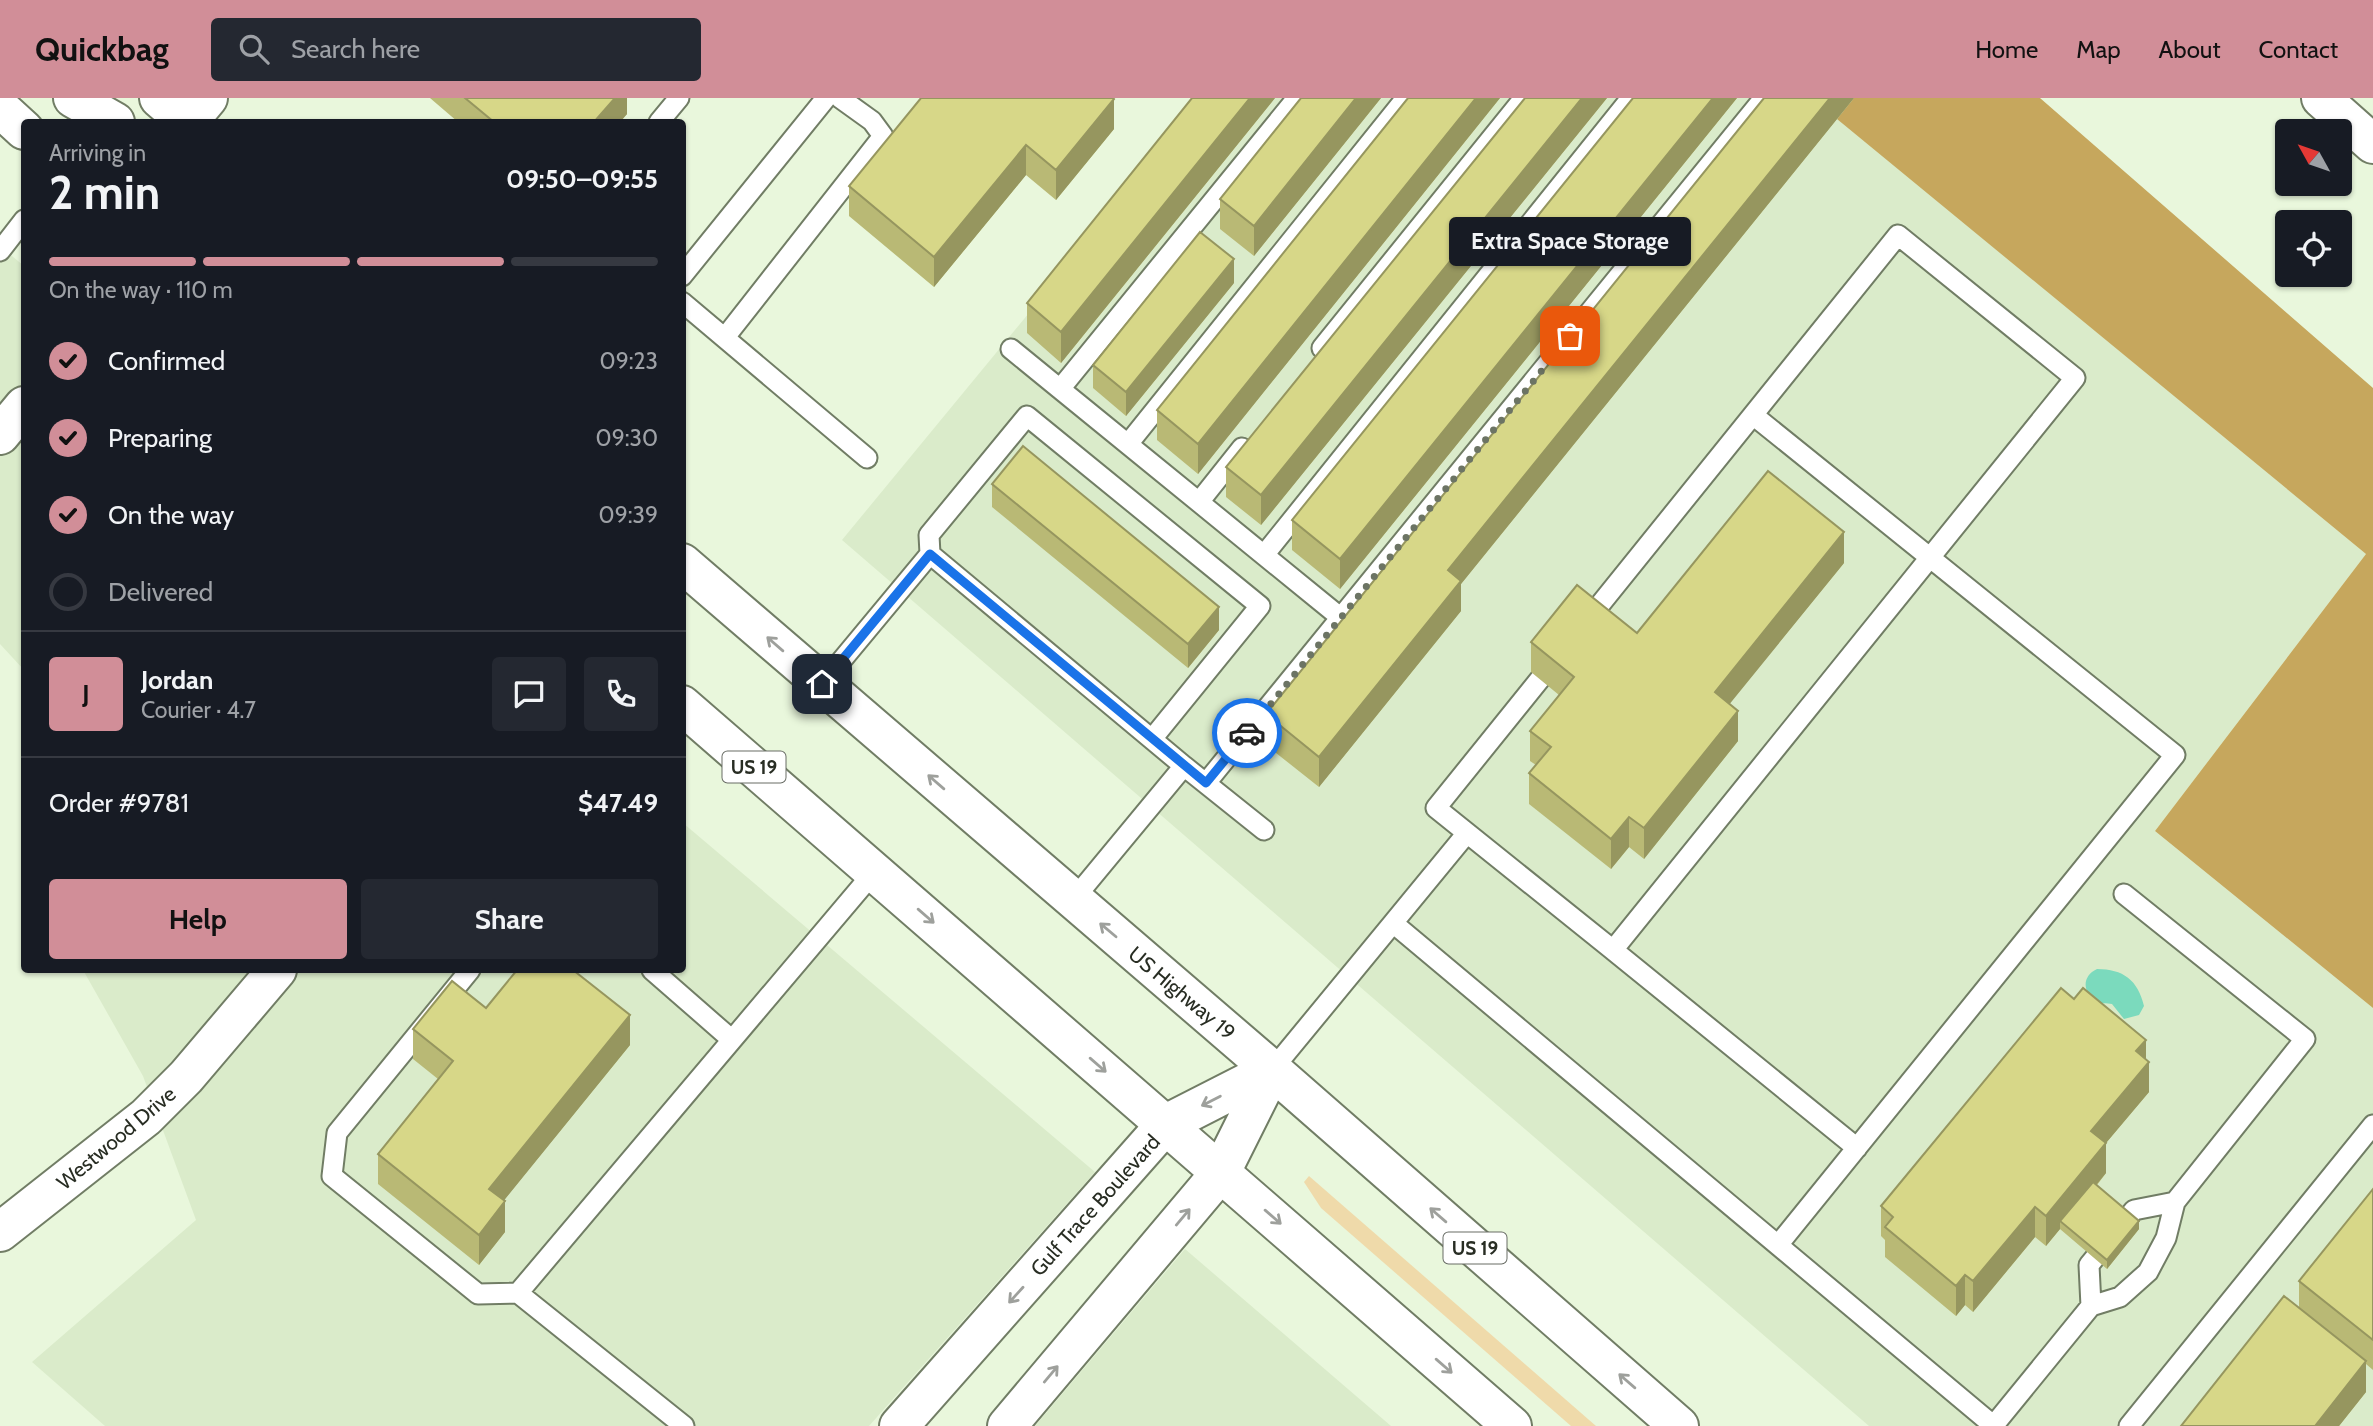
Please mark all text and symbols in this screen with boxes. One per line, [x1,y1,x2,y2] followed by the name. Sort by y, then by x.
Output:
[211,18,701,81] search box
[35,29,169,69] text: Quickbag
[235,30,273,68] icon: search
[291,33,420,65] text: Search here
[1975,35,2038,64] text: Home
[2076,35,2121,64] text: Map
[2159,35,2221,64] text: About
[2259,35,2338,64] text: Contact
[2275,119,2352,196] north arrow
[2275,119,2352,287] map controls
[49,139,146,167] text: Arriving in
[506,163,658,195] text: 09:50–09:55
[49,165,160,221] text: 2 min
[2275,210,2352,287] button: locate
[1449,217,1691,266] callout: Extra Space Storage
[1471,227,1669,255] text: Extra Space Storage
[49,276,233,304] text: On the way · 110 m
[1540,306,1600,366] pin
[1551,317,1589,355] icon: bag
[49,342,87,380] icon: check
[108,345,225,377] text: Confirmed
[600,347,658,375] text: 09:23
[49,419,87,457] icon: check
[108,422,212,454] text: Preparing
[596,424,658,452] text: 09:30
[49,496,87,534] icon: check
[108,499,234,531] text: On the way
[599,501,658,529] text: 09:39
[108,576,213,608] text: Delivered
[766,636,784,652] one-way arrow
[792,654,852,714] pin
[492,657,566,731] button: chat
[584,657,658,731] button: phone
[141,664,213,696] text: Jordan
[803,665,841,703] icon: home
[82,678,90,710] text: J
[141,696,256,724] text: Courier · 4.7
[1212,698,1282,768] courier
[1228,714,1266,752] icon: car
[722,752,786,782] road number: US 19
[927,774,945,790] one-way arrow
[49,787,189,819] text: Order #9781
[578,787,658,819] text: $47.49
[49,879,347,959] button: Help
[361,879,658,959] button: Share
[917,908,935,924] one-way arrow
[1100,922,1118,938] one-way arrow
[1123,941,1241,1045] street label: US Highway 19
[1089,1057,1107,1073] one-way arrow
[52,1081,181,1195] street label: Westwood Drive
[1201,1095,1222,1109] one-way arrow
[1025,1129,1165,1281] street label: Gulf Trace Boulevard
[1429,1207,1447,1223] one-way arrow
[1175,1209,1191,1227] one-way arrow
[1263,1209,1281,1225] one-way arrow
[1444,1232,1506,1264] road number: US 19
[1008,1285,1024,1303] one-way arrow
[1435,1358,1453,1374] one-way arrow
[1043,1365,1059,1383] one-way arrow
[1618,1373,1636,1389] one-way arrow

